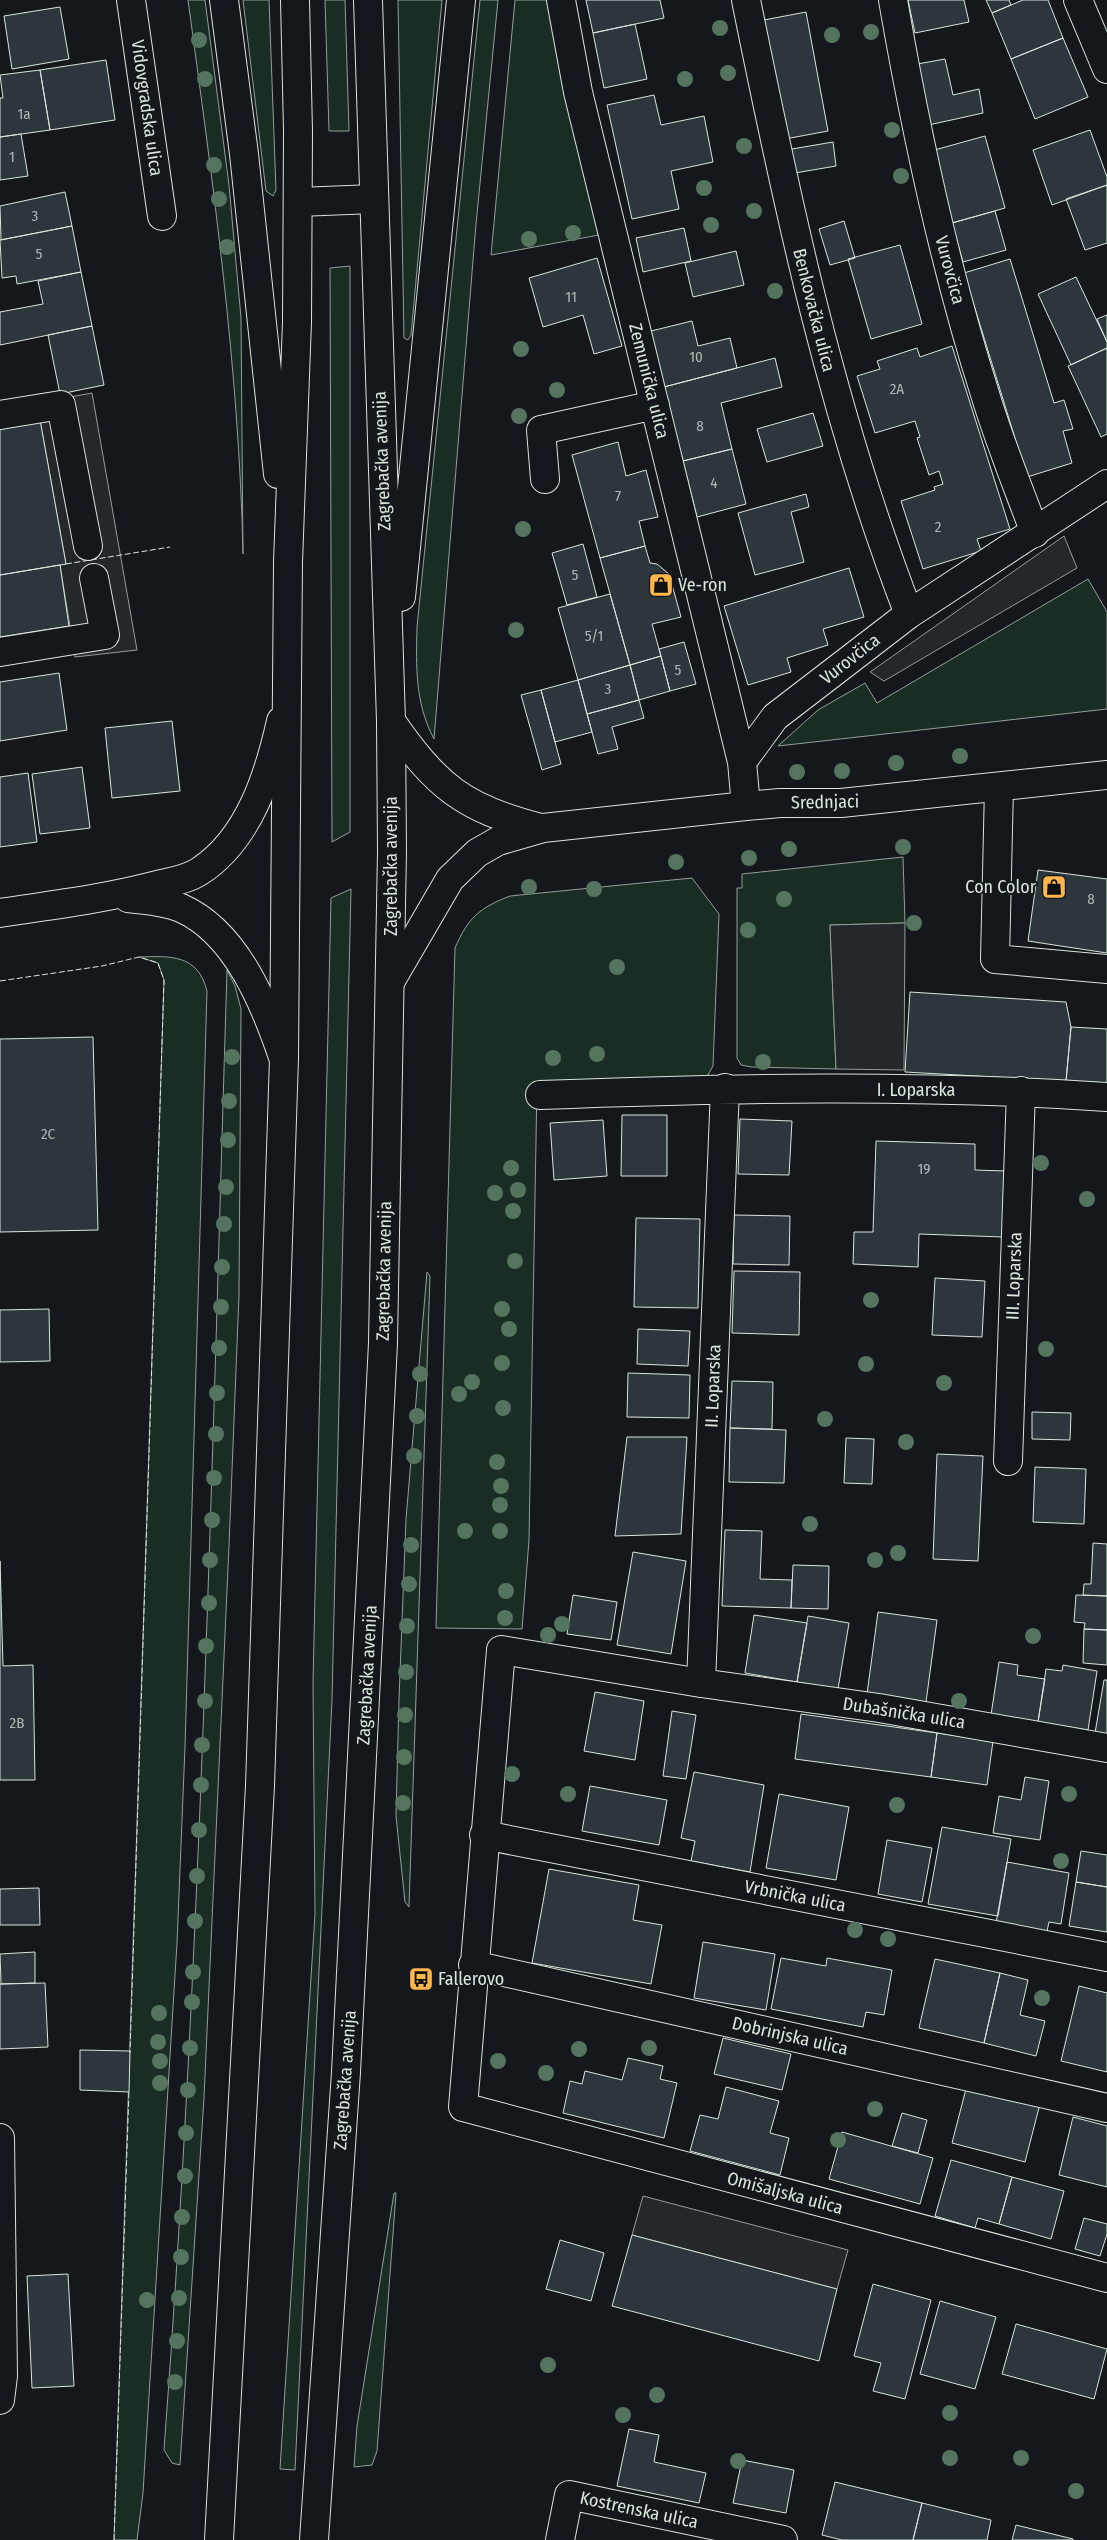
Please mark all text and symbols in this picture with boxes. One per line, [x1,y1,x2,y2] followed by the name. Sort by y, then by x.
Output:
[127,38,167,178] street label: Vidovgradska ulica
[17,105,31,123] house number: 1a
[9,148,15,166] house number: 1
[32,207,39,225] house number: 3
[930,233,970,307] street label: Vurovčica
[36,245,43,263] house number: 5
[788,246,840,374] street label: Benkovačka ulica
[565,288,577,306] house number: 11
[624,321,674,441] street label: Zemunička ulica
[689,348,703,366] house number: 10
[890,380,904,398] house number: 2A
[369,391,395,531] street label: Zagrebačka avenija
[696,417,704,435] house number: 8
[710,474,718,492] house number: 4
[615,487,621,505] house number: 7
[935,518,942,536] house number: 2
[572,566,579,584] house number: 5
[648,572,674,598] shop icon: Ve-ron
[678,574,727,596] place label: Ve-ron
[585,627,603,645] house number: 5/1
[816,629,884,689] street label: Vurovčica
[675,661,682,679] house number: 5
[605,680,612,698] house number: 3
[791,790,859,814] street label: Srednjaci
[380,796,402,936] street label: Zagrebačka avenija
[1041,874,1067,900] shop icon: Con Color
[965,876,1037,898] place label: Con Color
[1087,890,1095,908] house number: 8
[877,1079,956,1101] street label: I. Loparska
[41,1125,55,1143] house number: 2C
[917,1160,931,1178] house number: 19
[372,1201,396,1341] street label: Zagrebačka avenija
[1001,1231,1027,1320] street label: III. Loparska
[701,1344,725,1428] street label: II. Loparska
[352,1604,382,1745] street label: Zagrebačka avenija
[841,1692,967,1734] street label: Dubašnička ulica
[10,1714,24,1732] house number: 2B
[742,1875,848,1917] street label: Vrbnička ulica
[408,1966,434,1992] bus stop icon: Fallerovo
[438,1968,504,1990] place label: Fallerovo
[329,2009,361,2151] street label: Zagrebačka avenija
[730,2012,850,2060] street label: Dobrinjska ulica
[725,2167,846,2219] street label: Omišaljska ulica
[578,2487,700,2533] street label: Kostrenska ulica

